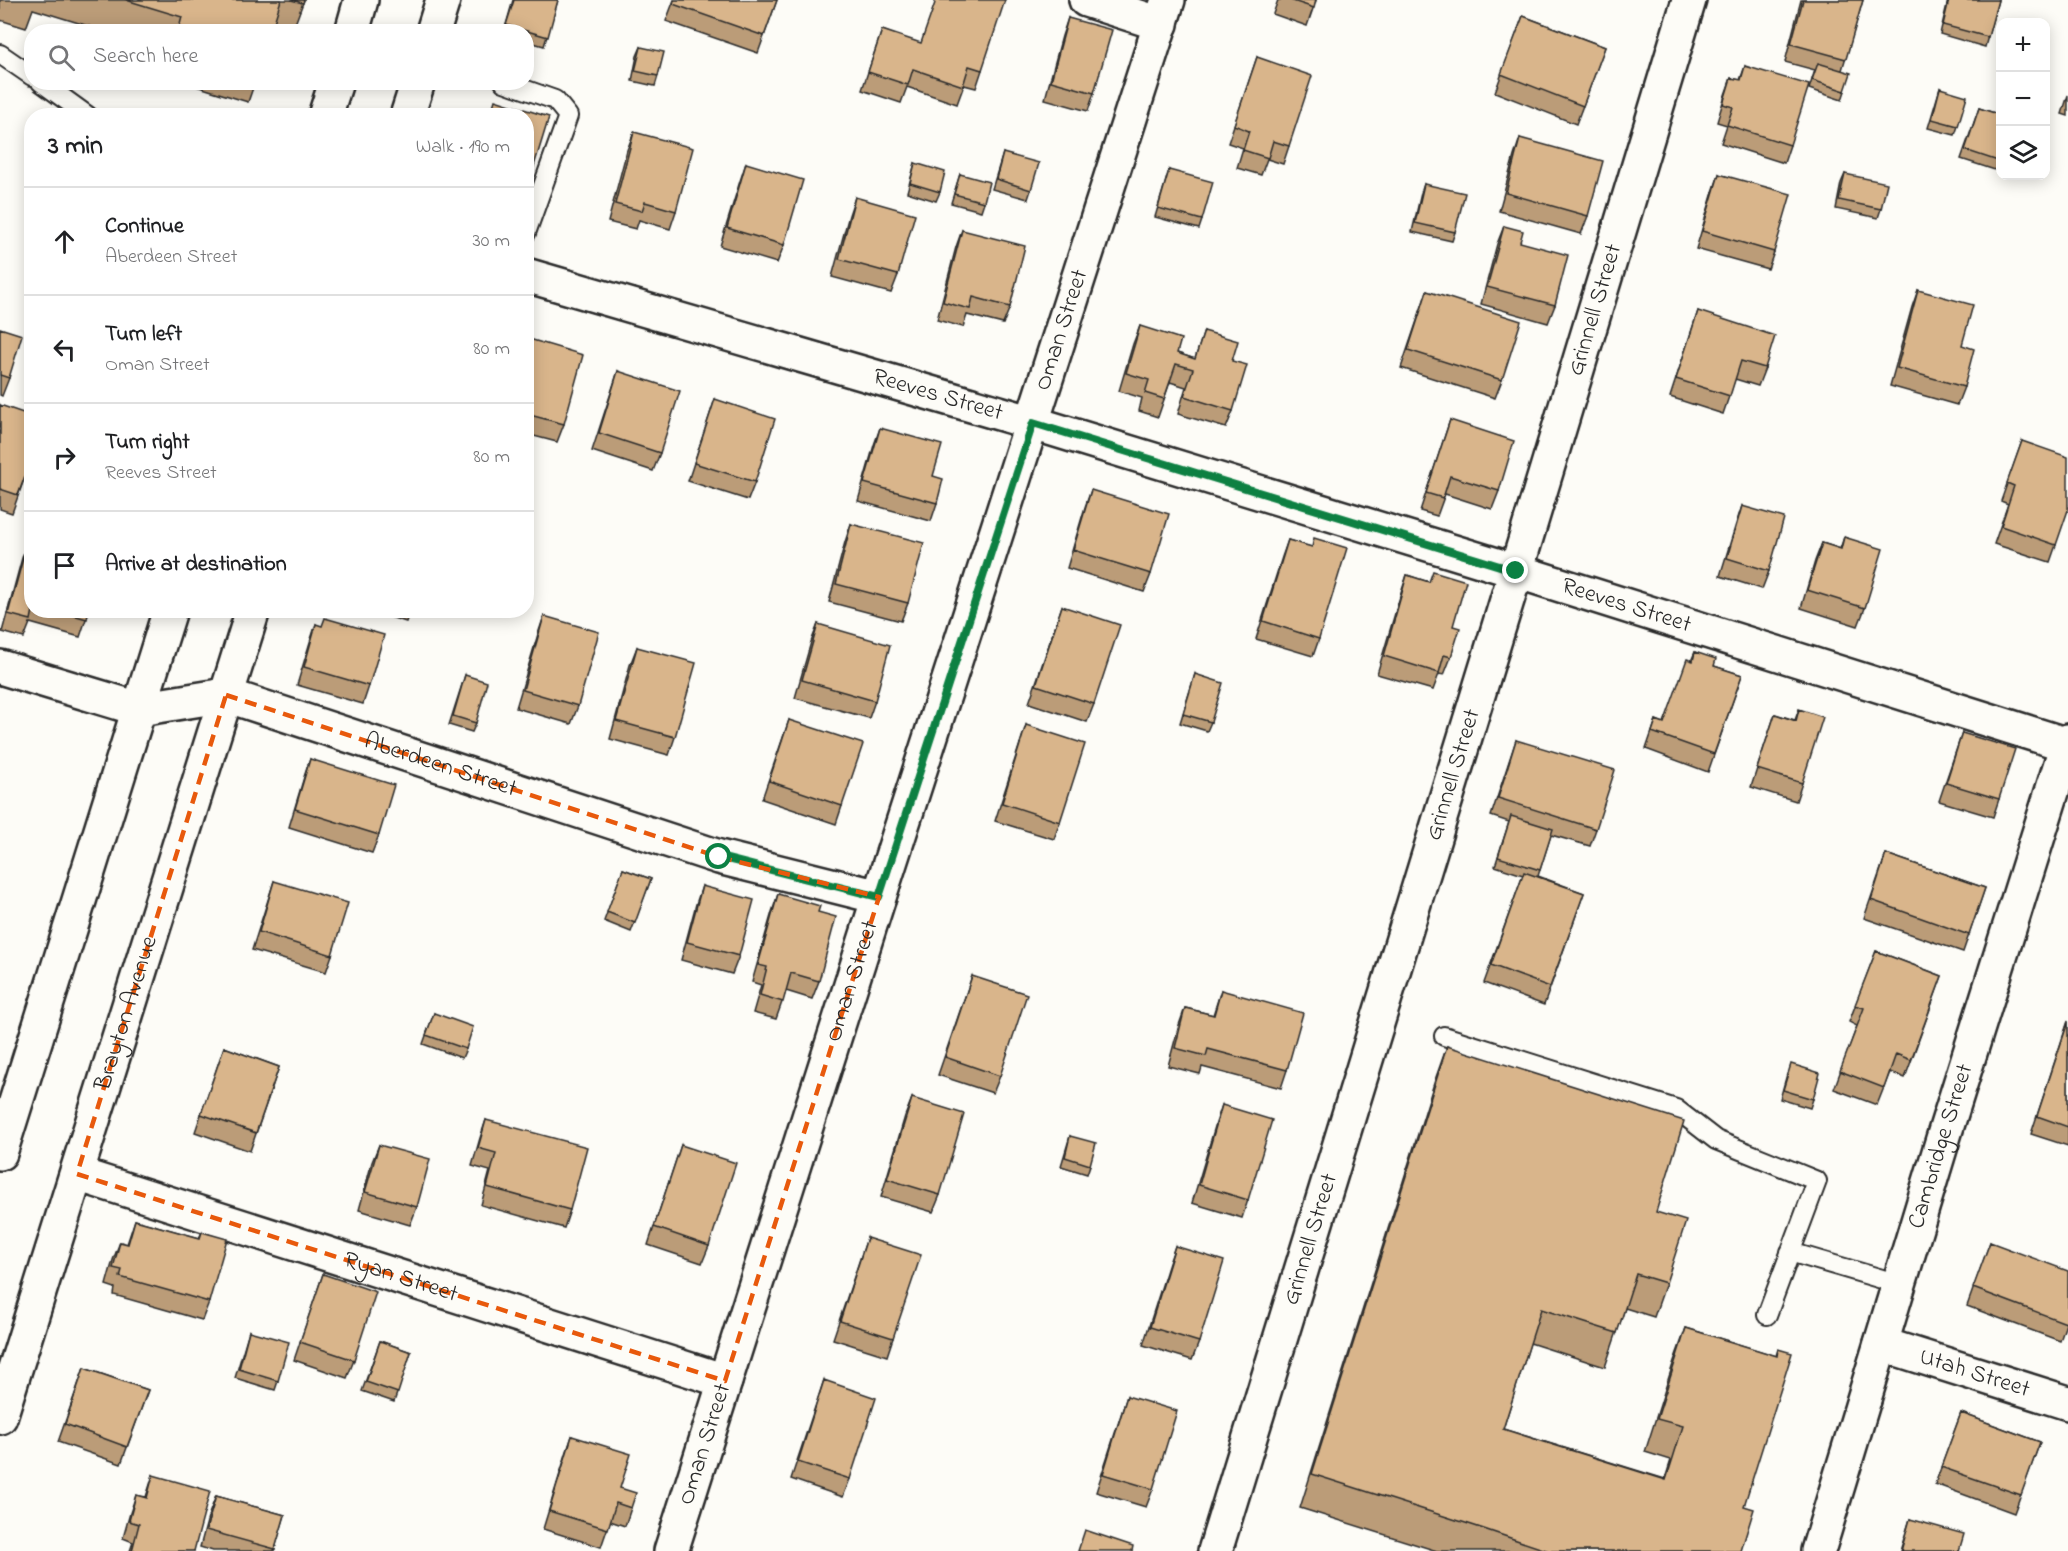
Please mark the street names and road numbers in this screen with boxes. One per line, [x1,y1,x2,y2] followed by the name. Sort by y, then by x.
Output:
[1559,240,1632,380] street label: Grinnell Street
[1026,265,1098,395] street label: Oman Street
[868,360,1007,431] street label: Reeves Street
[1557,569,1696,643] street label: Reeves Street
[1417,705,1490,845] street label: Grinnell Street
[359,724,521,807] street label: Aberdeen Street
[817,916,888,1046] street label: Oman Street
[86,932,167,1096] street label: Brayton Avenue
[1899,1059,1983,1233] street label: Cambridge Street
[1274,1169,1347,1309] street label: Grinnell Street
[339,1243,462,1312] street label: Ryan Street
[1915,1340,2034,1407] street label: Utah Street
[669,1379,741,1510] street label: Oman Street

